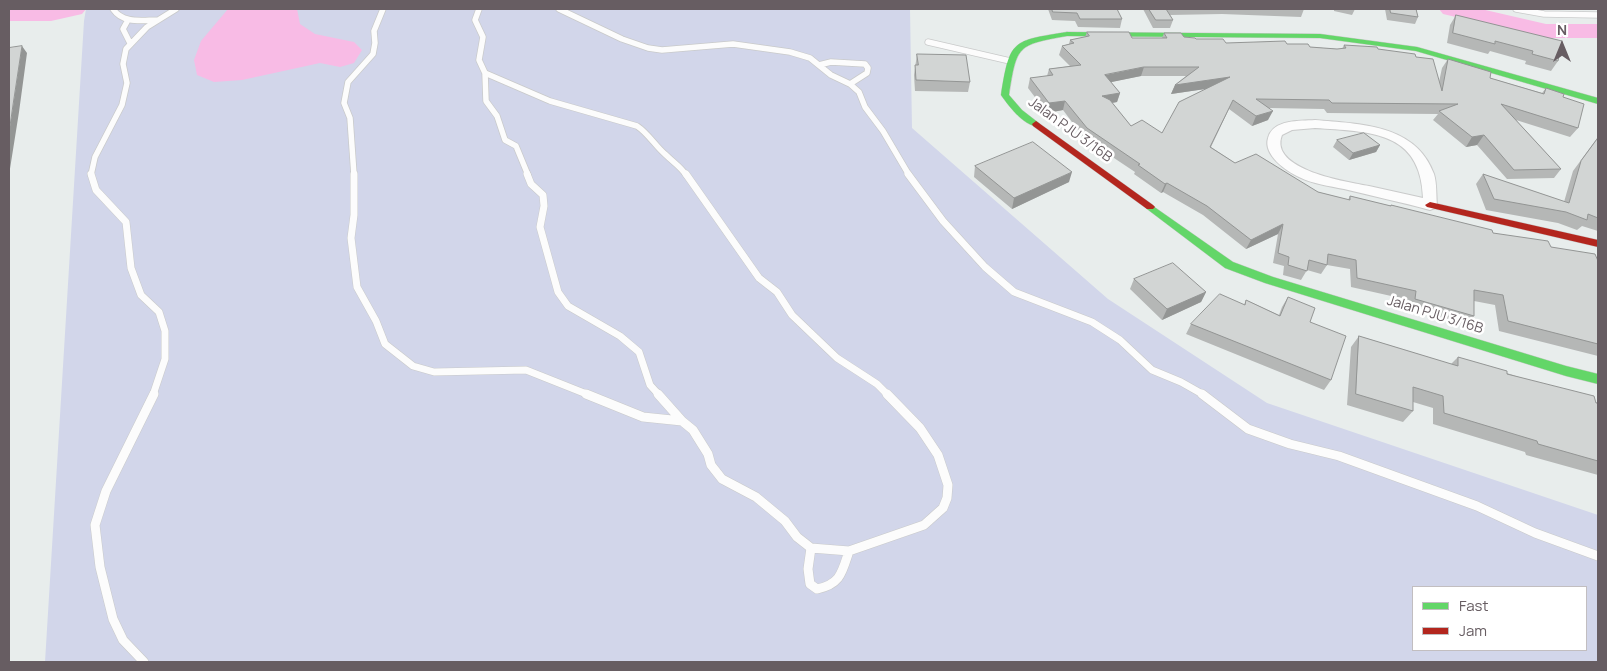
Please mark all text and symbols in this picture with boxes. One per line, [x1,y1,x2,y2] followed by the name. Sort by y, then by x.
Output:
[1537,20,1587,70] north arrow
[1557,20,1567,39] text: N
[1025,94,1115,166] street label: Jalan PJU 3/16B
[1385,292,1485,338] street label: Jalan PJU 3/16B
[1412,586,1587,651] legend
[1459,595,1488,616] text: Fast
[1459,620,1487,641] text: Jam

